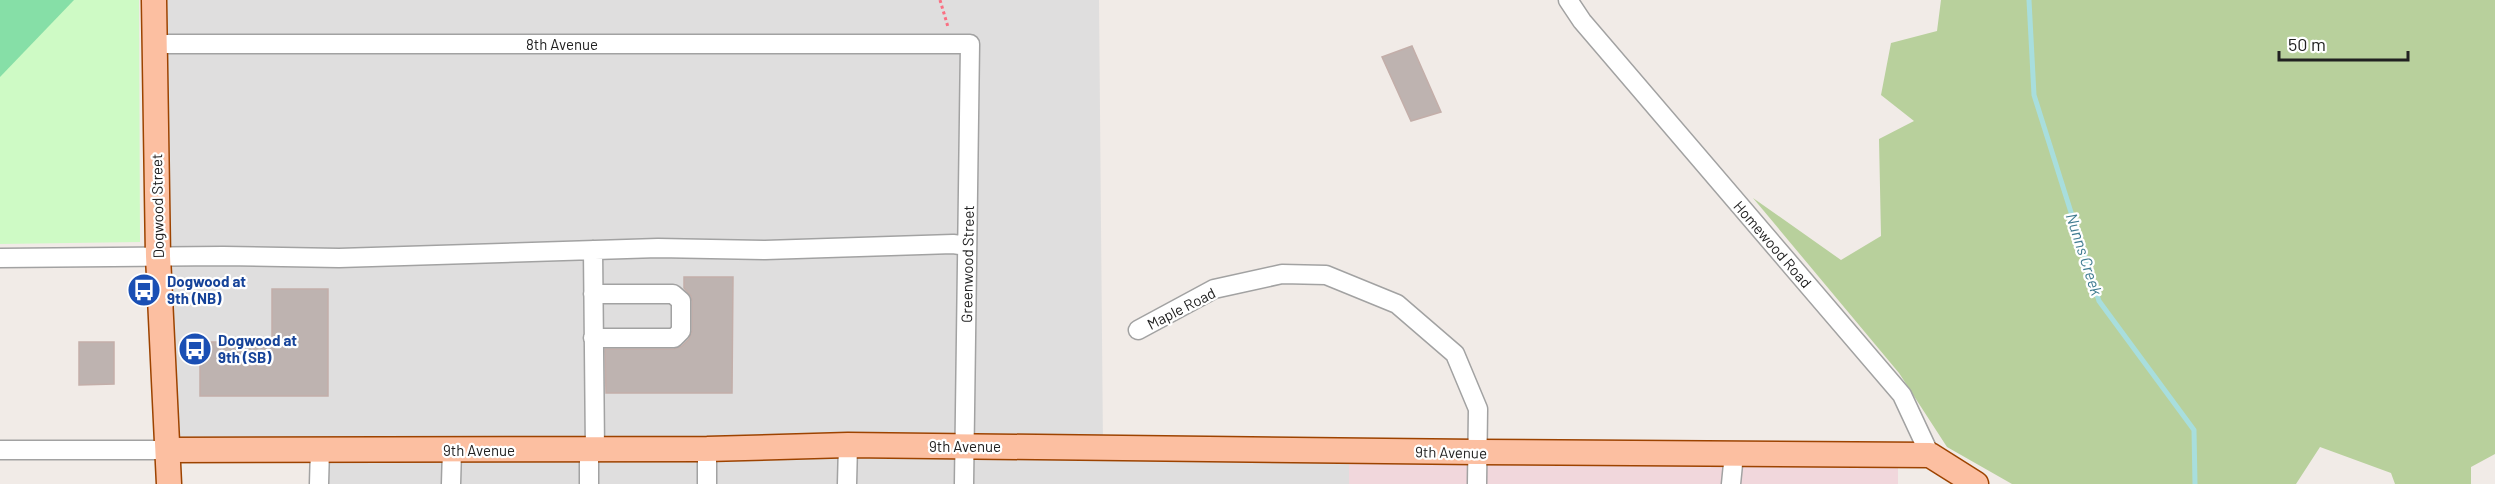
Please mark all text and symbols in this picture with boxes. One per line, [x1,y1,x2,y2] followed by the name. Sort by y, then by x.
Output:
[2279,24,2408,62] scale bar
[2288,33,2326,55] text: 50 m
[526,35,598,53] street label: 8th Avenue
[147,154,167,258] street label: Dogwood Street
[1730,197,1816,291] street label: Homewood Road
[957,205,977,323] street label: Greenwood Street
[2063,210,2107,298] water label: Nunns Creek
[126,272,162,308] bus stop icon: Dogwood at 9th (NB)
[167,272,246,307] place label: Dogwood at 9th (NB)
[1144,283,1218,333] street label: Maple Road
[177,331,213,367] bus stop icon: Dogwood at 9th (SB)
[218,331,297,366] place label: Dogwood at 9th (SB)
[929,437,1001,455] street label: 9th Avenue
[443,441,515,459] street label: 9th Avenue
[1415,442,1487,462] street label: 9th Avenue

